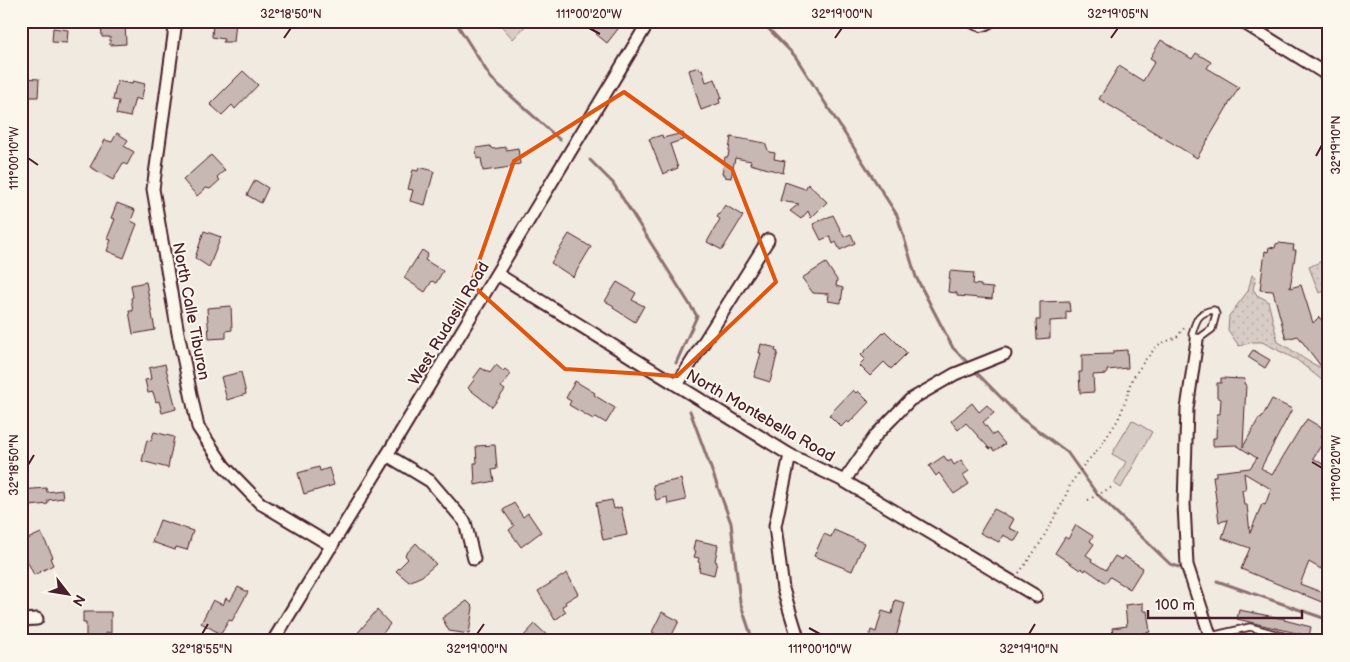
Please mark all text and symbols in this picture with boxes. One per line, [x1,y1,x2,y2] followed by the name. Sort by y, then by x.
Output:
[260,7,322,22] text: 32°18'50"N
[556,7,622,22] text: 111°00'20"W
[811,7,873,22] text: 32°19'00"N
[1087,7,1149,22] text: 32°19'05"N
[1329,115,1344,175] text: 32°19'10"N
[7,126,22,190] text: 111°00'10"W
[168,241,213,382] street label: North Calle Tiburon
[405,259,494,389] street label: West Rudasill Road
[683,366,838,467] street label: North Montebella Road
[7,434,22,496] text: 32°18'50"N
[1329,435,1344,501] text: 111°00'20"W
[42,570,92,620] north arrow
[1148,587,1301,619] scale bar
[69,592,89,609] text: N
[1155,596,1195,615] text: 100 m
[171,642,233,657] text: 32°18'55"N
[446,642,508,657] text: 32°19'00"N
[788,642,852,657] text: 111°00'10"W
[999,642,1059,657] text: 32°19'10"N

